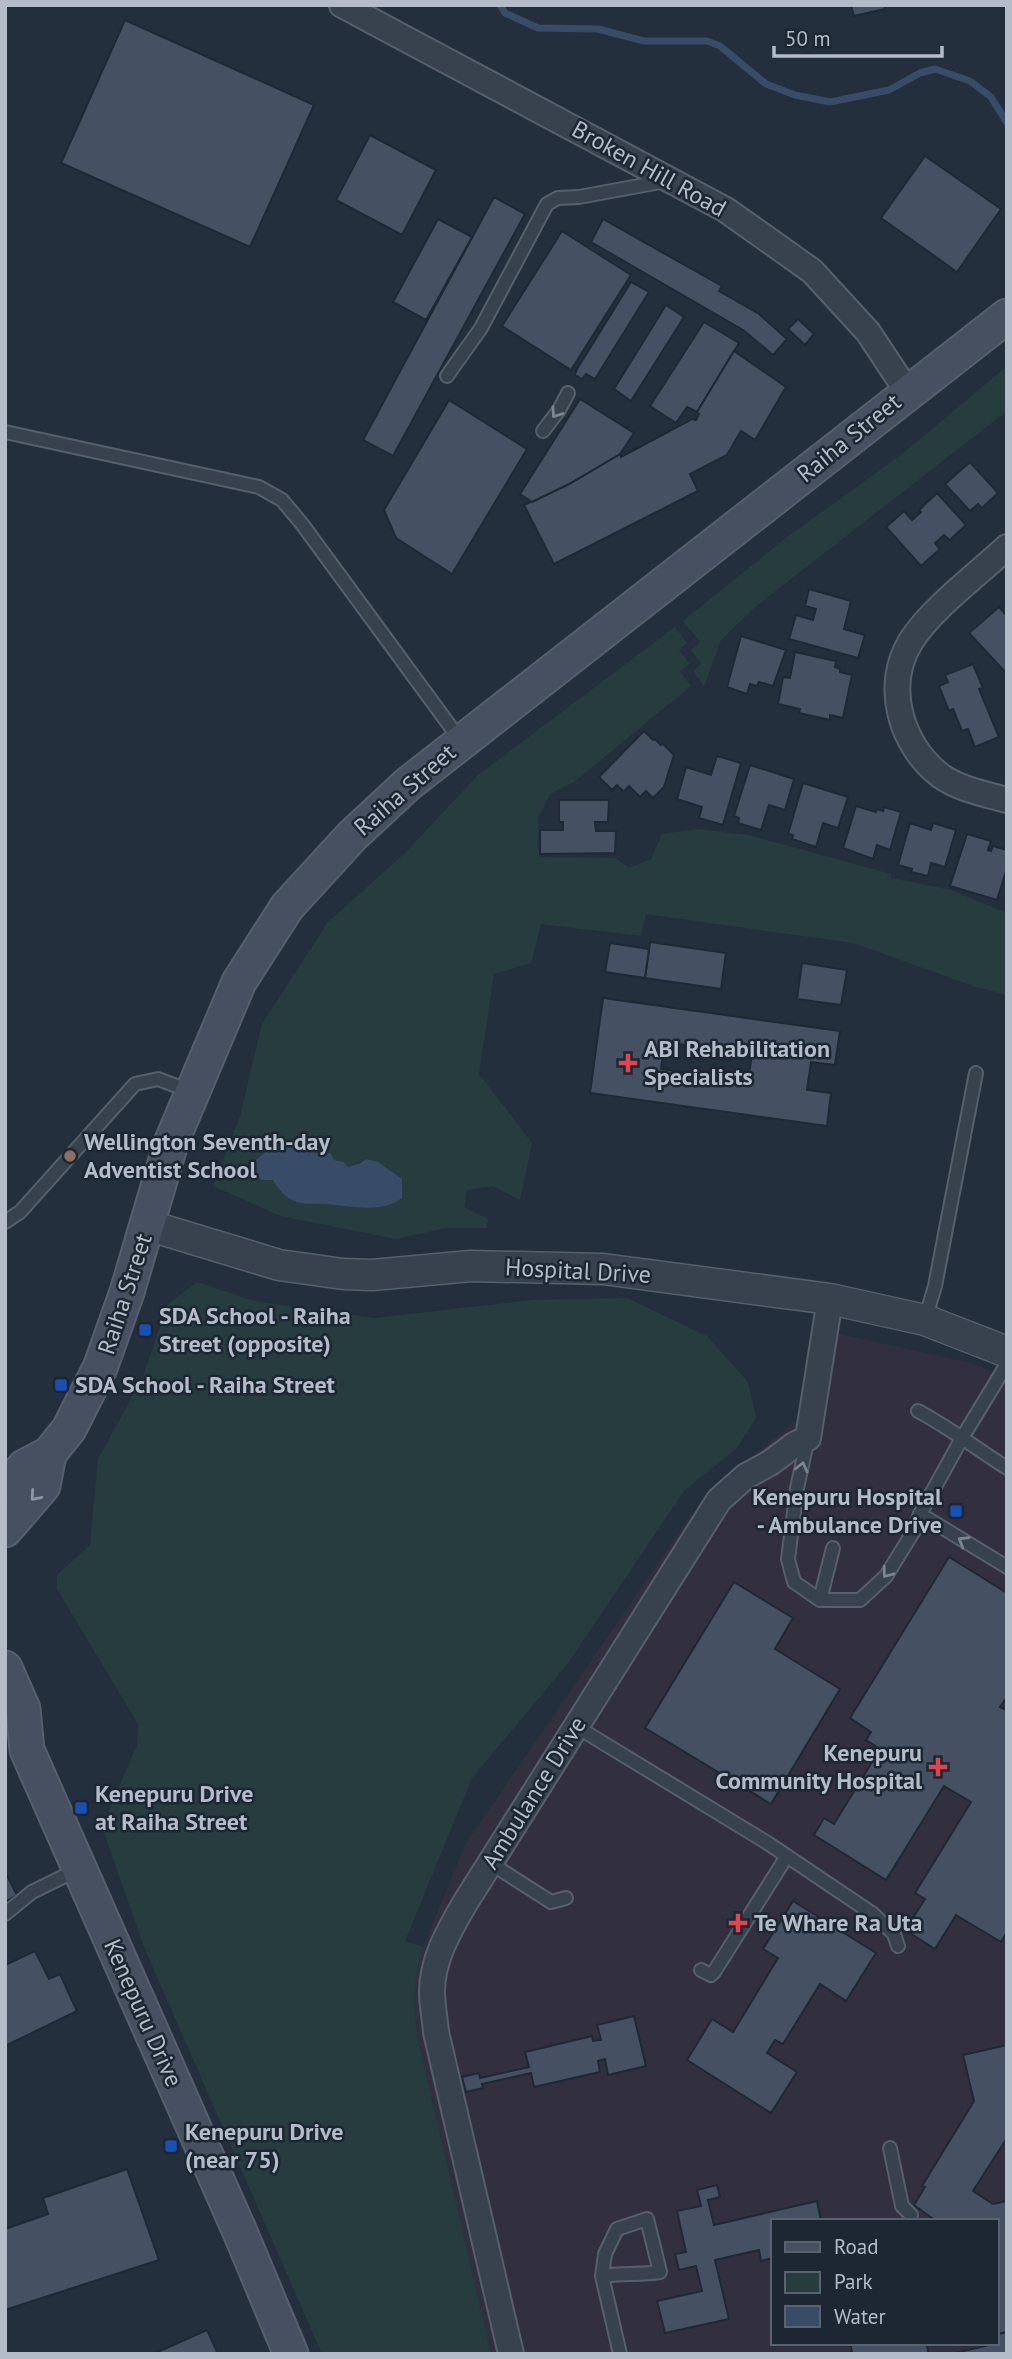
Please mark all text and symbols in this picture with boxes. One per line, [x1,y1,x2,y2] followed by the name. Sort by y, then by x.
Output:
[774,14,942,58] scale bar
[785,25,831,52] text: 50 m
[567,113,732,224] street label: Broken Hill Road
[790,386,907,489] street label: Raiha Street
[552,405,565,418] one-way arrow
[347,737,462,842] street label: Raiha Street
[644,1033,830,1092] place label: ABI Rehabilitation Specialists
[618,1053,638,1073] marker: ABI Rehabilitation Specialists
[84,1126,330,1185] place label: Wellington Seventh-day Adventist School
[62,1148,78,1164] marker: Wellington Seventh-day Adventist School
[90,1230,159,1358] street label: Raiha Street
[504,1251,652,1290] street label: Hospital Drive
[159,1300,351,1359] place label: SDA School - Raiha Street (opposite)
[137,1322,153,1338] marker: SDA School - Raiha Street (opposite)
[75,1369,336,1400] place label: SDA School - Raiha Street
[53,1377,69,1393] marker: SDA School - Raiha Street
[794,1461,808,1473] one-way arrow
[752,1481,943,1540] place label: Kenepuru Hospital - Ambulance Drive
[31,1488,43,1501] one-way arrow
[948,1503,964,1519] marker: Kenepuru Hospital - Ambulance Drive
[958,1536,971,1549] one-way arrow
[883,1565,895,1577] one-way arrow
[474,1711,593,1875] street label: Ambulance Drive
[716,1737,923,1796] place label: Kenepuru Community Hospital
[928,1757,948,1777] marker: Kenepuru Community Hospital
[95,1778,253,1837] place label: Kenepuru Drive at Raiha Street
[73,1800,89,1816] marker: Kenepuru Drive at Raiha Street
[754,1907,922,1938] place label: Te Whare Ra Uta
[728,1913,748,1933] marker: Te Whare Ra Uta
[97,1934,190,2091] street label: Kenepuru Drive
[185,2116,343,2175] place label: Kenepuru Drive (near 75)
[163,2138,179,2154] marker: Kenepuru Drive (near 75)
[771,2219,998,2345] legend
[834,2233,878,2260] text: Road
[834,2268,873,2295] text: Park
[834,2303,886,2330] text: Water

